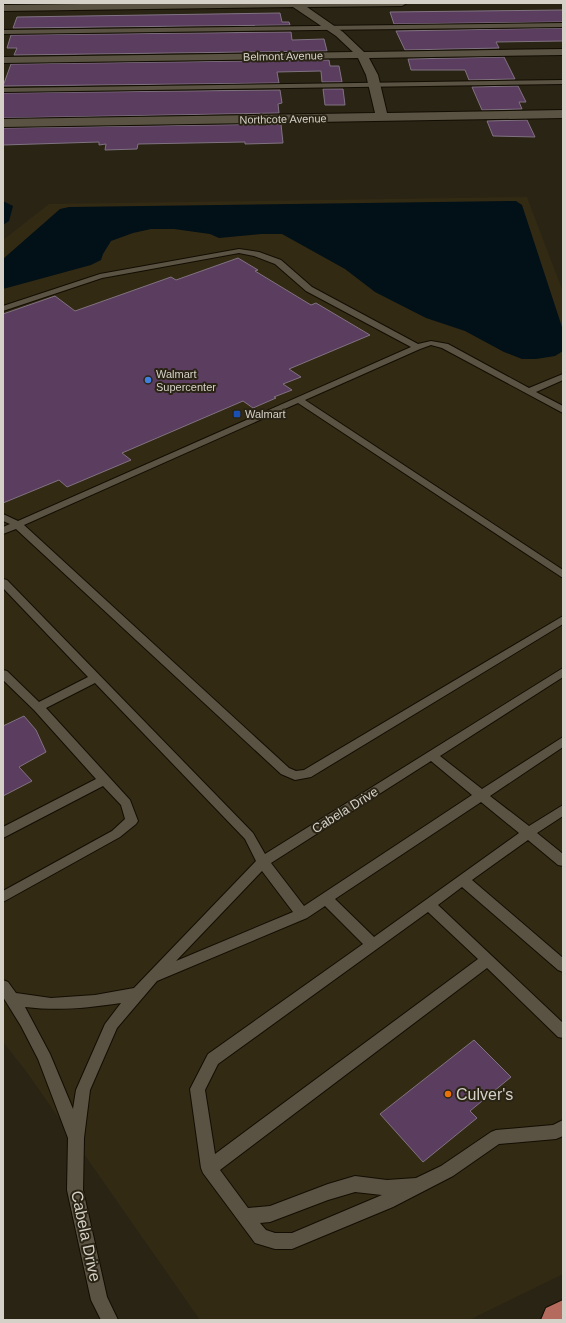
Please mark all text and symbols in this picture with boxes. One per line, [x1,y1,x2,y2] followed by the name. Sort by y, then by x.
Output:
[243,49,323,63] street label: Belmont Avenue
[239,112,327,126] street label: Northcote Avenue
[156,368,216,393] place label: Walmart Supercenter
[143,375,153,385] marker: Walmart Supercenter
[245,408,286,420] place label: Walmart
[232,409,242,419] marker: Walmart
[309,784,381,836] street label: Cabela Drive
[456,1086,513,1103] place label: Culver's
[443,1089,453,1099] marker: Culver's
[68,1189,104,1283] street label: Cabela Drive

